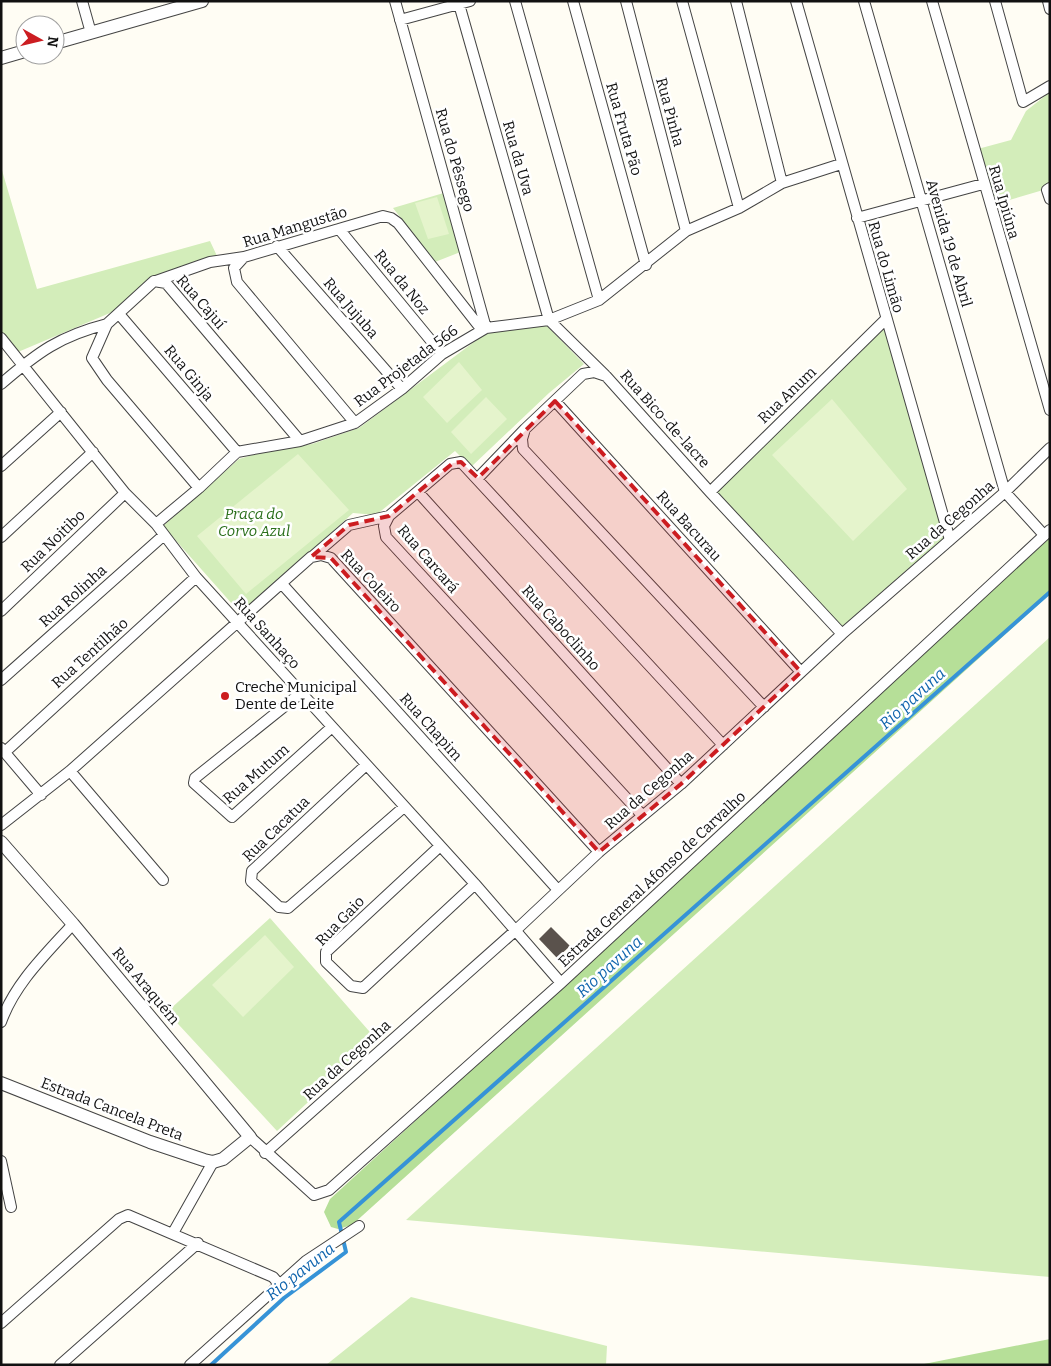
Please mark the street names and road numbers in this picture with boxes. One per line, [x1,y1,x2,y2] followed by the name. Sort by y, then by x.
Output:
[652,76,688,148] street label: Rua Pinha
[602,80,646,178] street label: Rua Fruta Pão
[432,106,478,214] street label: Rua do Pêssego
[499,119,537,197] street label: Rua da Uva
[985,163,1023,241] street label: Rua Ipiúna
[922,177,976,309] street label: Avenida 19 de Abril
[241,203,349,251] street label: Rua Mangustão
[864,219,908,315] street label: Rua do Limão
[371,246,433,318] street label: Rua da Noz
[173,271,230,333] street label: Rua Cajuí
[320,274,382,342] street label: Rua Jujuba
[351,321,462,411] street label: Rua Projetada 566
[160,341,218,405] street label: Rua Ginja
[754,362,820,427] street label: Rua Anum
[616,366,714,472] street label: Rua Bico-de-lacre
[902,477,998,563] street label: Rua da Cegonha
[653,487,725,565] street label: Rua Bacurau
[17,506,89,576] street label: Rua Noitibo
[394,521,462,597] street label: Rua Carcará
[337,546,405,616] street label: Rua Coleiro
[36,561,110,631] street label: Rua Rolinha
[518,582,604,674] street label: Rua Caboclinho
[230,594,304,672] street label: Rua Sanhaço
[48,614,132,692] street label: Rua Tentilhão
[396,690,466,765] street label: Rua Chapim
[219,740,293,808] street label: Rua Mutum
[601,747,697,833] street label: Rua da Cegonha
[555,787,749,971] street label: Estrada General Afonso de Carvalho
[239,793,313,865] street label: Rua Cacatua
[312,892,368,950] street label: Rua Gaio
[108,944,184,1029] street label: Rua Araquém
[300,1016,394,1104] street label: Rua da Cegonha
[38,1074,186,1144] street label: Estrada Cancela Preta

